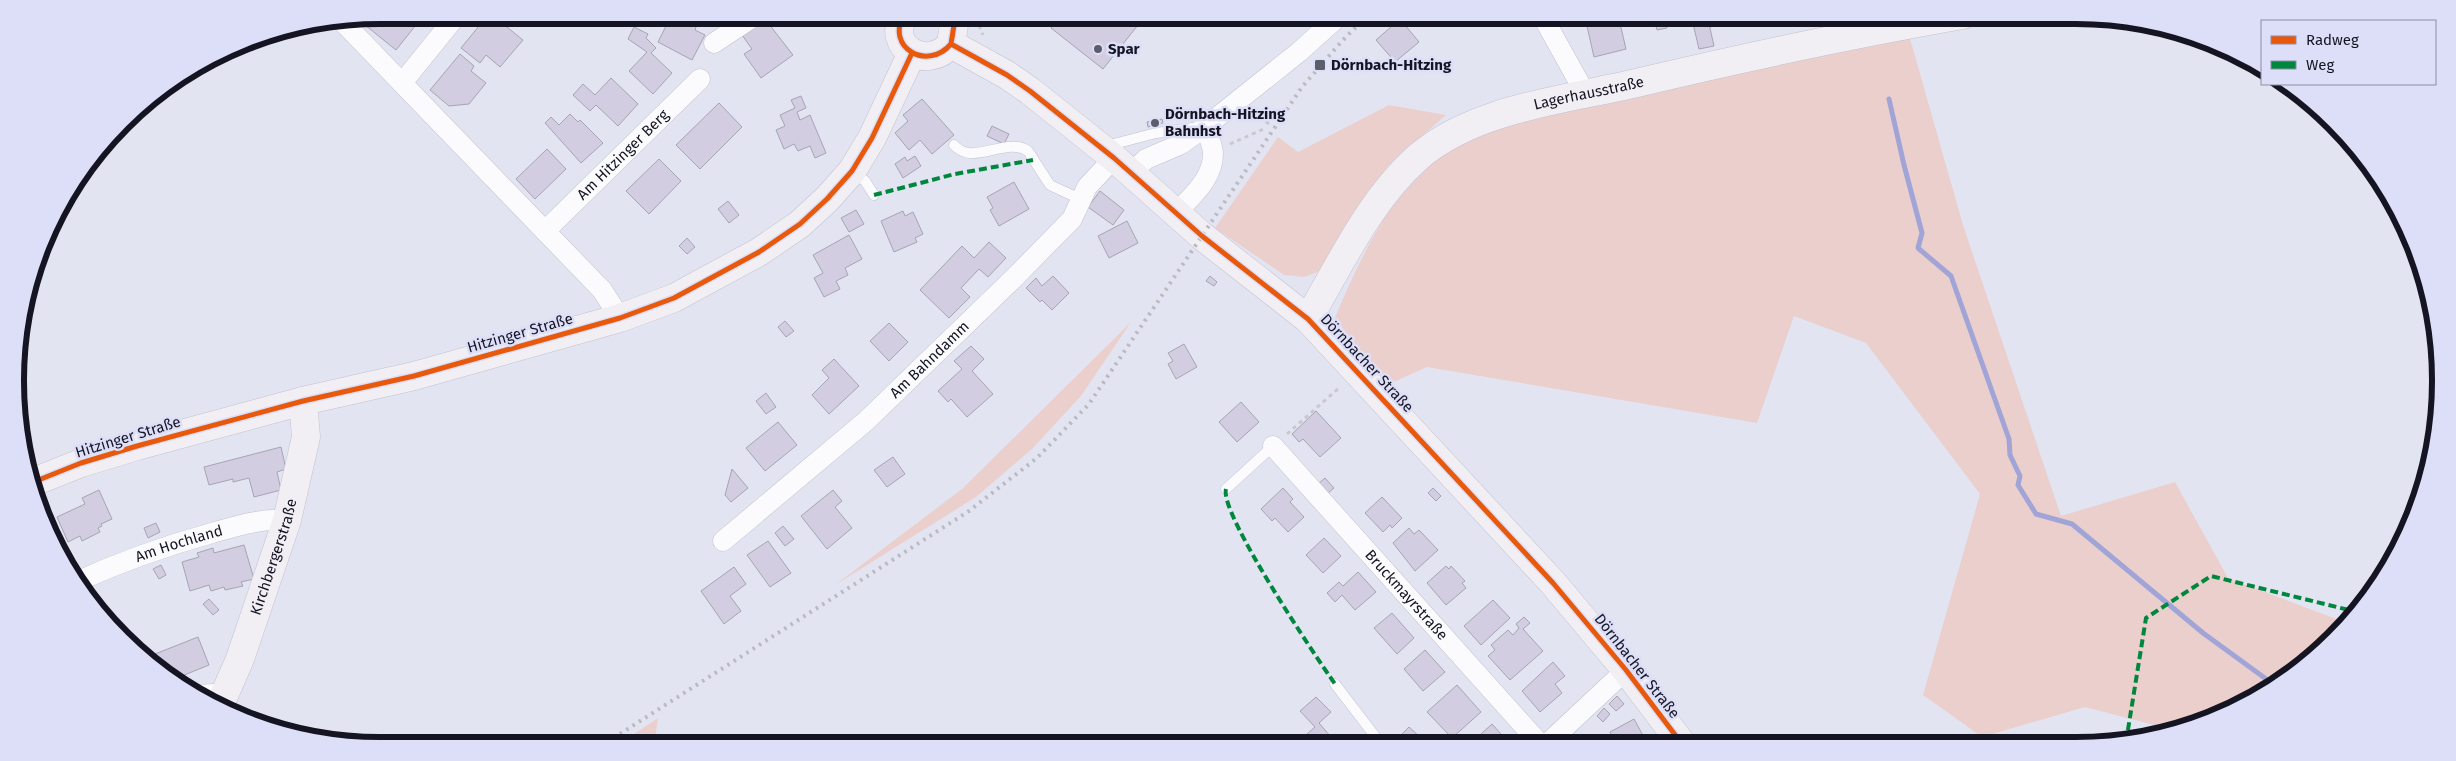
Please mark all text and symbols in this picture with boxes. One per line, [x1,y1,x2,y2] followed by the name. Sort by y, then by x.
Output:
[2261,20,2436,85] legend
[2306,31,2359,49] text: Radweg
[1108,40,1141,58] place label: Spar
[1092,43,1104,55] marker: Spar
[1331,56,1452,74] place label: Dörnbach-Hitzing
[2306,56,2334,74] text: Weg
[1313,58,1327,72] marker: Dörnbach-Hitzing
[1532,72,1646,114] street label: Lagerhausstraße
[1165,105,1286,140] place label: Dörnbach-Hitzing Bahnhst
[573,106,673,204] street label: Am Hitzinger Berg
[1149,117,1161,129] marker: Dörnbach-Hitzing Bahnhst
[465,309,575,357] street label: Hitzinger Straße
[1317,310,1417,416] street label: Dörnbacher Straße
[886,317,973,402] street label: Am Bahndamm
[73,412,183,462] street label: Hitzinger Straße
[247,497,301,617] street label: Kirchbergerstraße
[133,521,225,566] street label: Am Hochland
[1361,546,1452,644] street label: Bruckmayrstraße
[1591,610,1683,722] street label: Dörnbacher Straße

